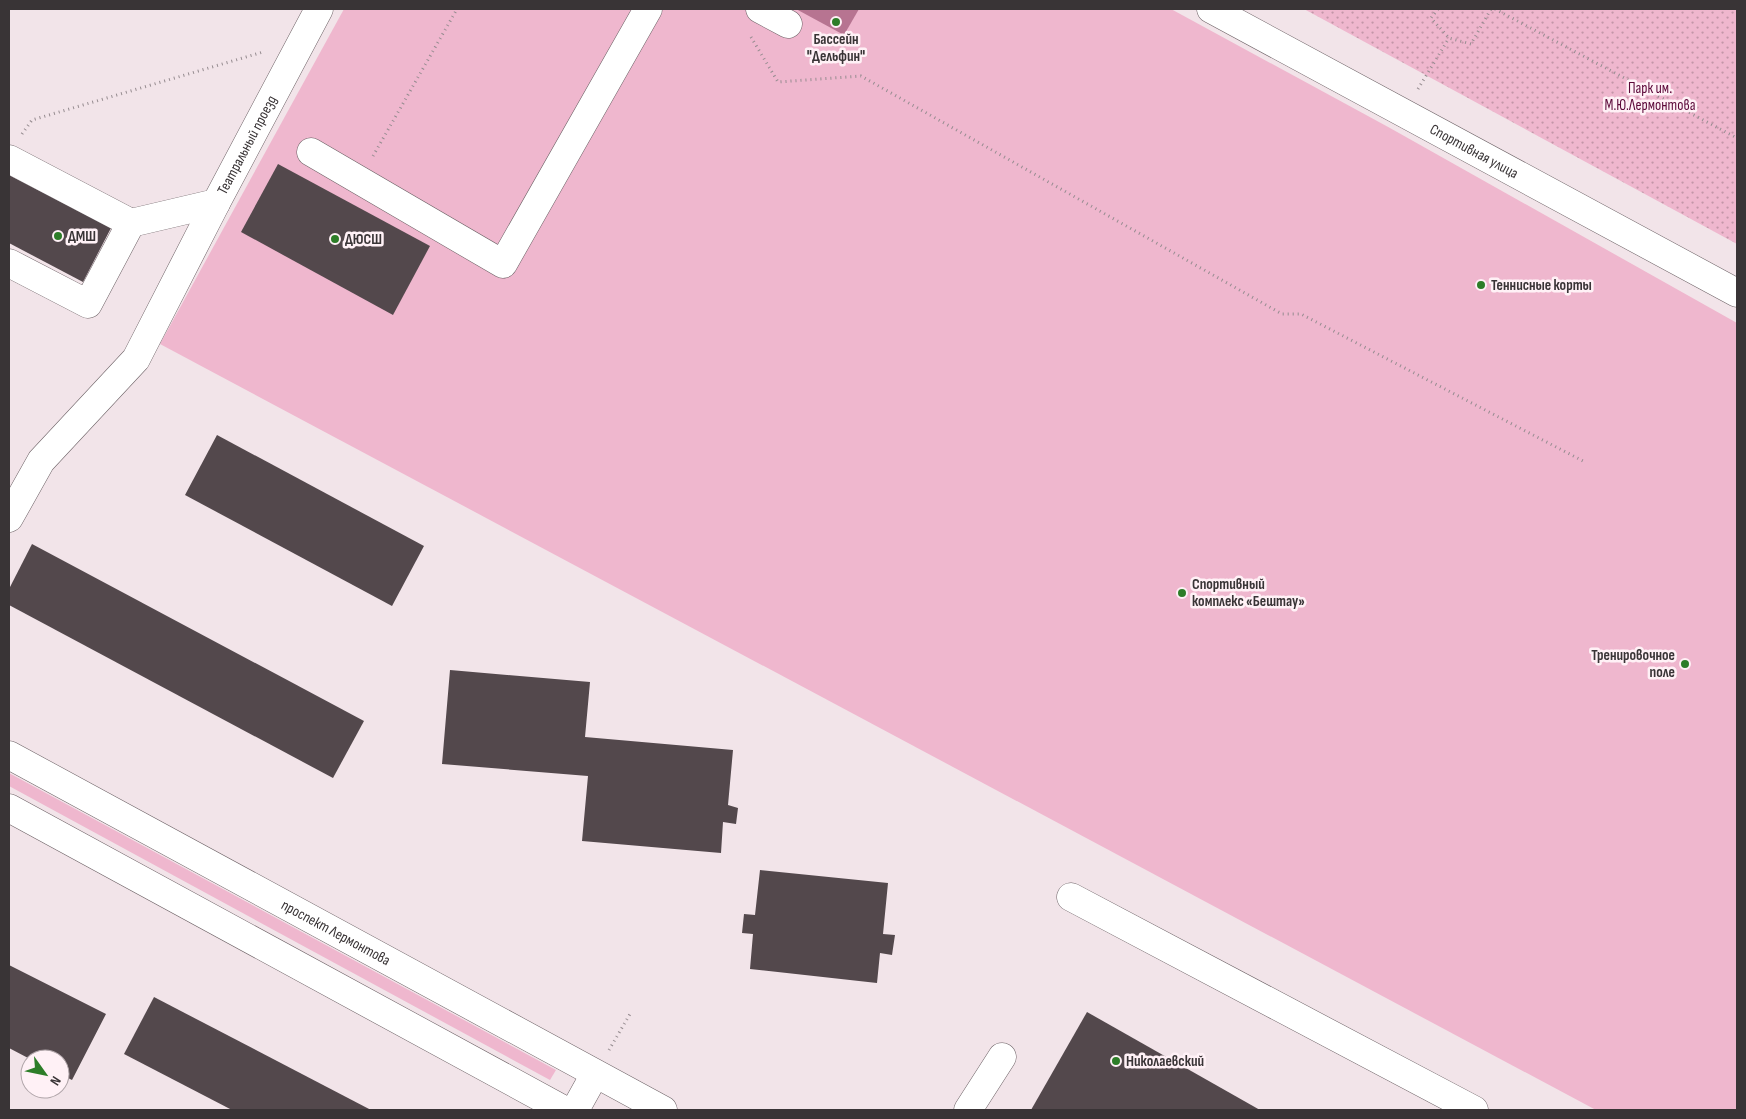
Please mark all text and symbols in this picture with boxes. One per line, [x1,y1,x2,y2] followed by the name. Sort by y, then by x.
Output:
[830,16,842,28] marker: Бассейн "Дельфин"
[807,30,865,66] place label: Бассейн "Дельфин"
[1605,79,1696,115] park label: Парк им. М.Ю.Лермонтова
[213,92,281,198] street label: Театральный проезд
[1426,120,1522,183] street label: Спортивная улица
[68,227,96,246] place label: ДМШ
[52,230,64,242] marker: ДМШ
[345,230,382,249] place label: ДЮСШ
[329,233,341,245] marker: ДЮСШ
[1491,276,1592,295] place label: Теннисные корты
[1475,279,1487,291] marker: Теннисные корты
[1192,575,1305,611] place label: Спортивный комплекс «Бештау»
[1176,587,1188,599] marker: Спортивный комплекс «Бештау»
[1591,646,1675,682] place label: Тренировочное поле
[1679,658,1691,670] marker: Тренировочное поле
[278,896,394,970] street label: проспект Лермонтова
[20,1049,70,1099] north arrow
[1126,1052,1204,1071] place label: Николаевский
[1110,1055,1122,1067] marker: Николаевский
[46,1073,65,1089] text: N

